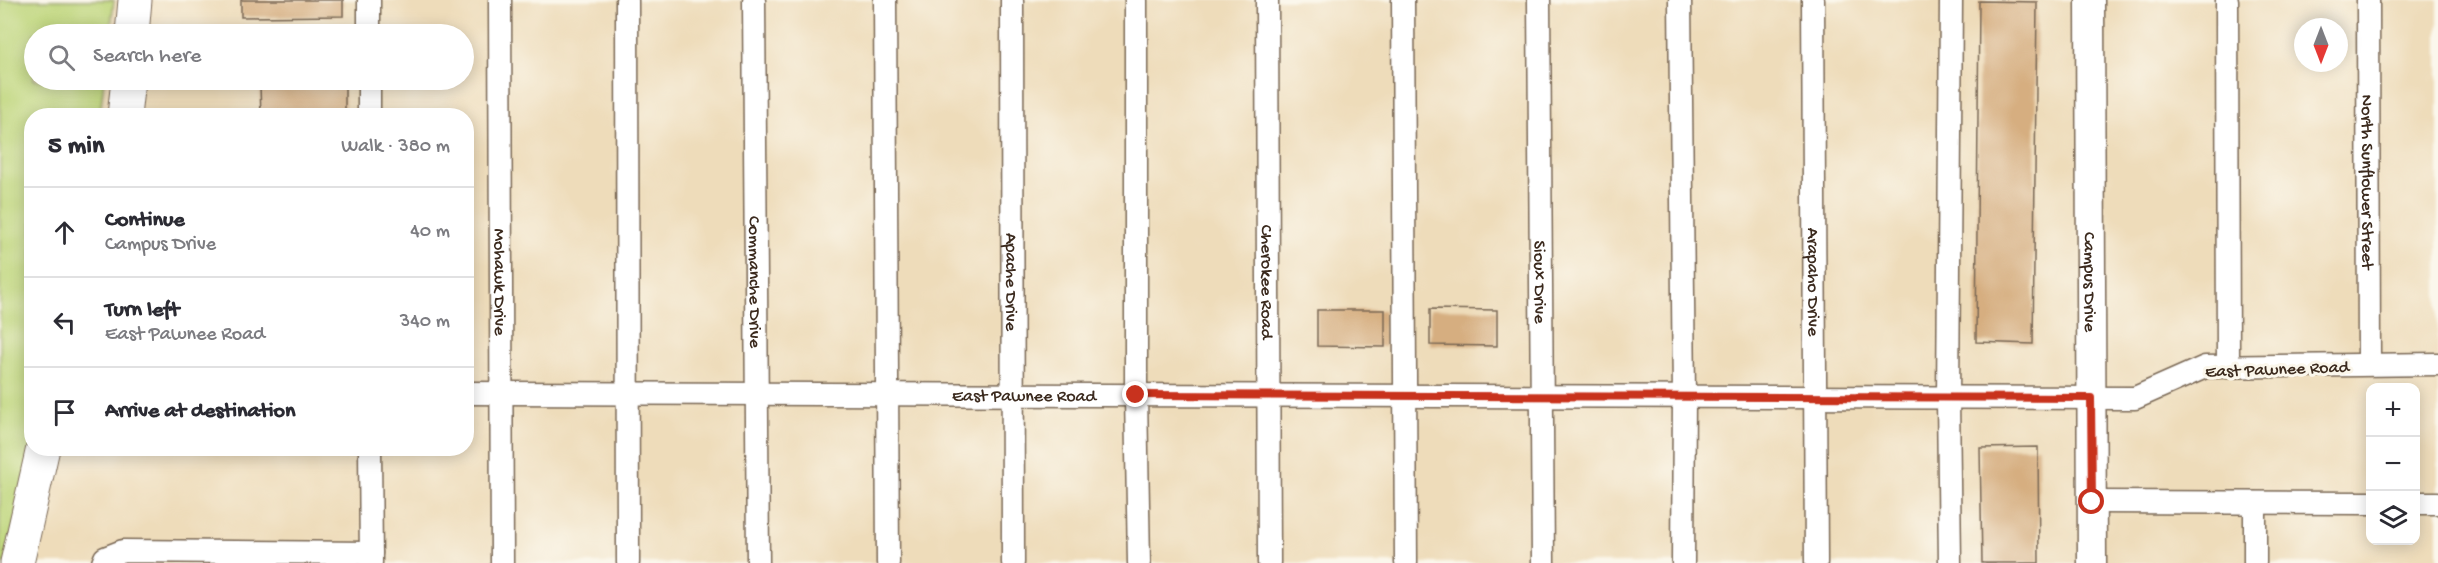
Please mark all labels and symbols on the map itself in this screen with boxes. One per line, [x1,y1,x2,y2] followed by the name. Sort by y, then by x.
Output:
[2294,18,2348,72] north arrow
[2355,95,2377,271] street label: North Sunflower Street
[743,216,764,349] street label: Commanche Drive
[1255,225,1276,341] street label: Cherokee Road
[488,228,509,336] street label: Mohawk Drive
[1801,228,1823,337] street label: Arapaho Drive
[2078,232,2099,333] street label: Campus Drive
[999,233,1021,332] street label: Apache Drive
[1528,240,1549,324] street label: Sioux Drive
[2205,357,2351,384] street label: East Pawnee Road
[1122,381,1148,407] route end
[952,386,1098,408] street label: East Pawnee Road
[2078,488,2104,514] route start

